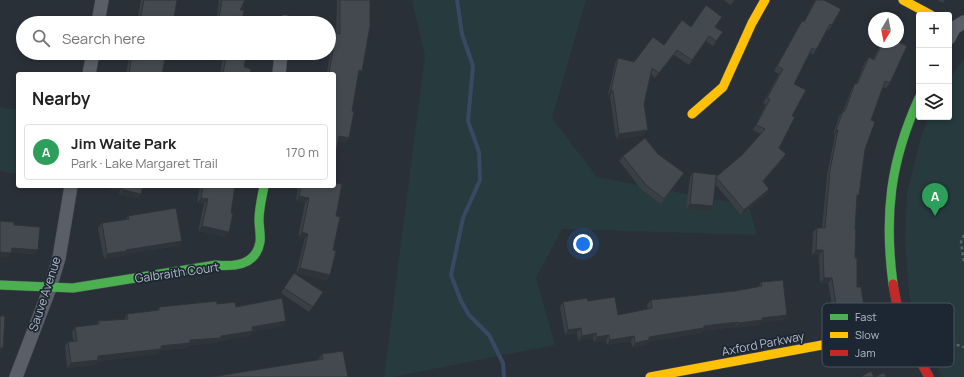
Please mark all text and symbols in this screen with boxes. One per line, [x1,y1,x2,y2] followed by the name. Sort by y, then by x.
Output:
[868,12,904,48] north arrow
[916,12,952,120] map controls
[916,12,952,48] button: +
[16,16,336,60] search box
[30,27,52,49] icon: search
[62,28,145,49] text: Search here
[916,48,952,84] button: −
[916,84,952,120] button: layers
[32,87,90,110] text: Nearby
[71,133,176,154] text: Jim Waite Park
[42,143,50,161] text: A
[286,143,319,161] text: 170 m
[71,154,218,172] text: Park · Lake Margaret Trail
[922,183,948,216] pin: A
[573,234,593,254] your location
[24,254,65,333] street label: Sauve Avenue
[134,258,220,287] street label: Galbraith Court
[822,303,954,367] legend
[855,309,877,324] text: Fast
[720,327,806,360] street label: Axford Parkway
[855,327,880,342] text: Slow
[855,345,876,360] text: Jam

